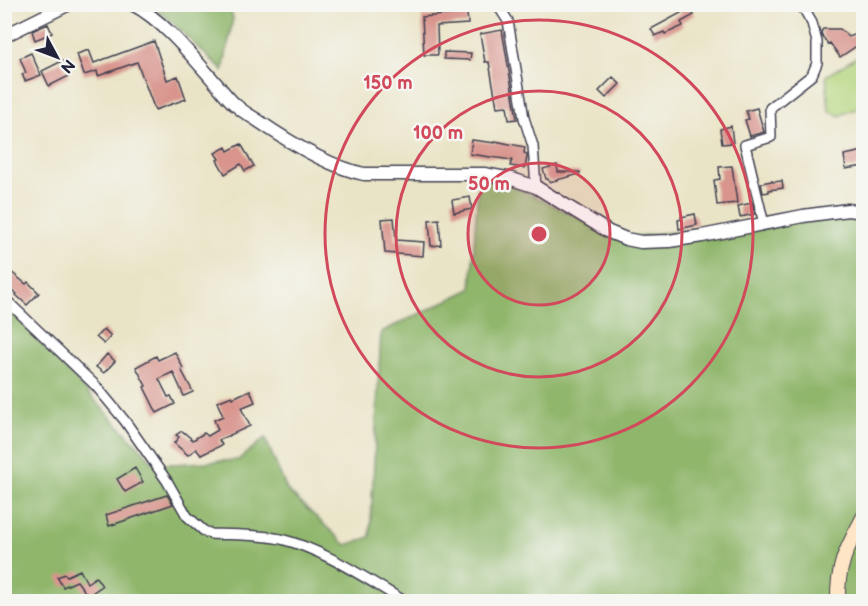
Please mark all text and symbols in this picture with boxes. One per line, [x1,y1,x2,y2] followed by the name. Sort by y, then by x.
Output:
[27,27,87,87] north arrow
[56,55,78,77] text: N
[363,73,413,94] text: 150 m
[413,123,463,144] text: 100 m
[468,174,510,195] text: 50 m
[529,224,549,244] centre of rings

